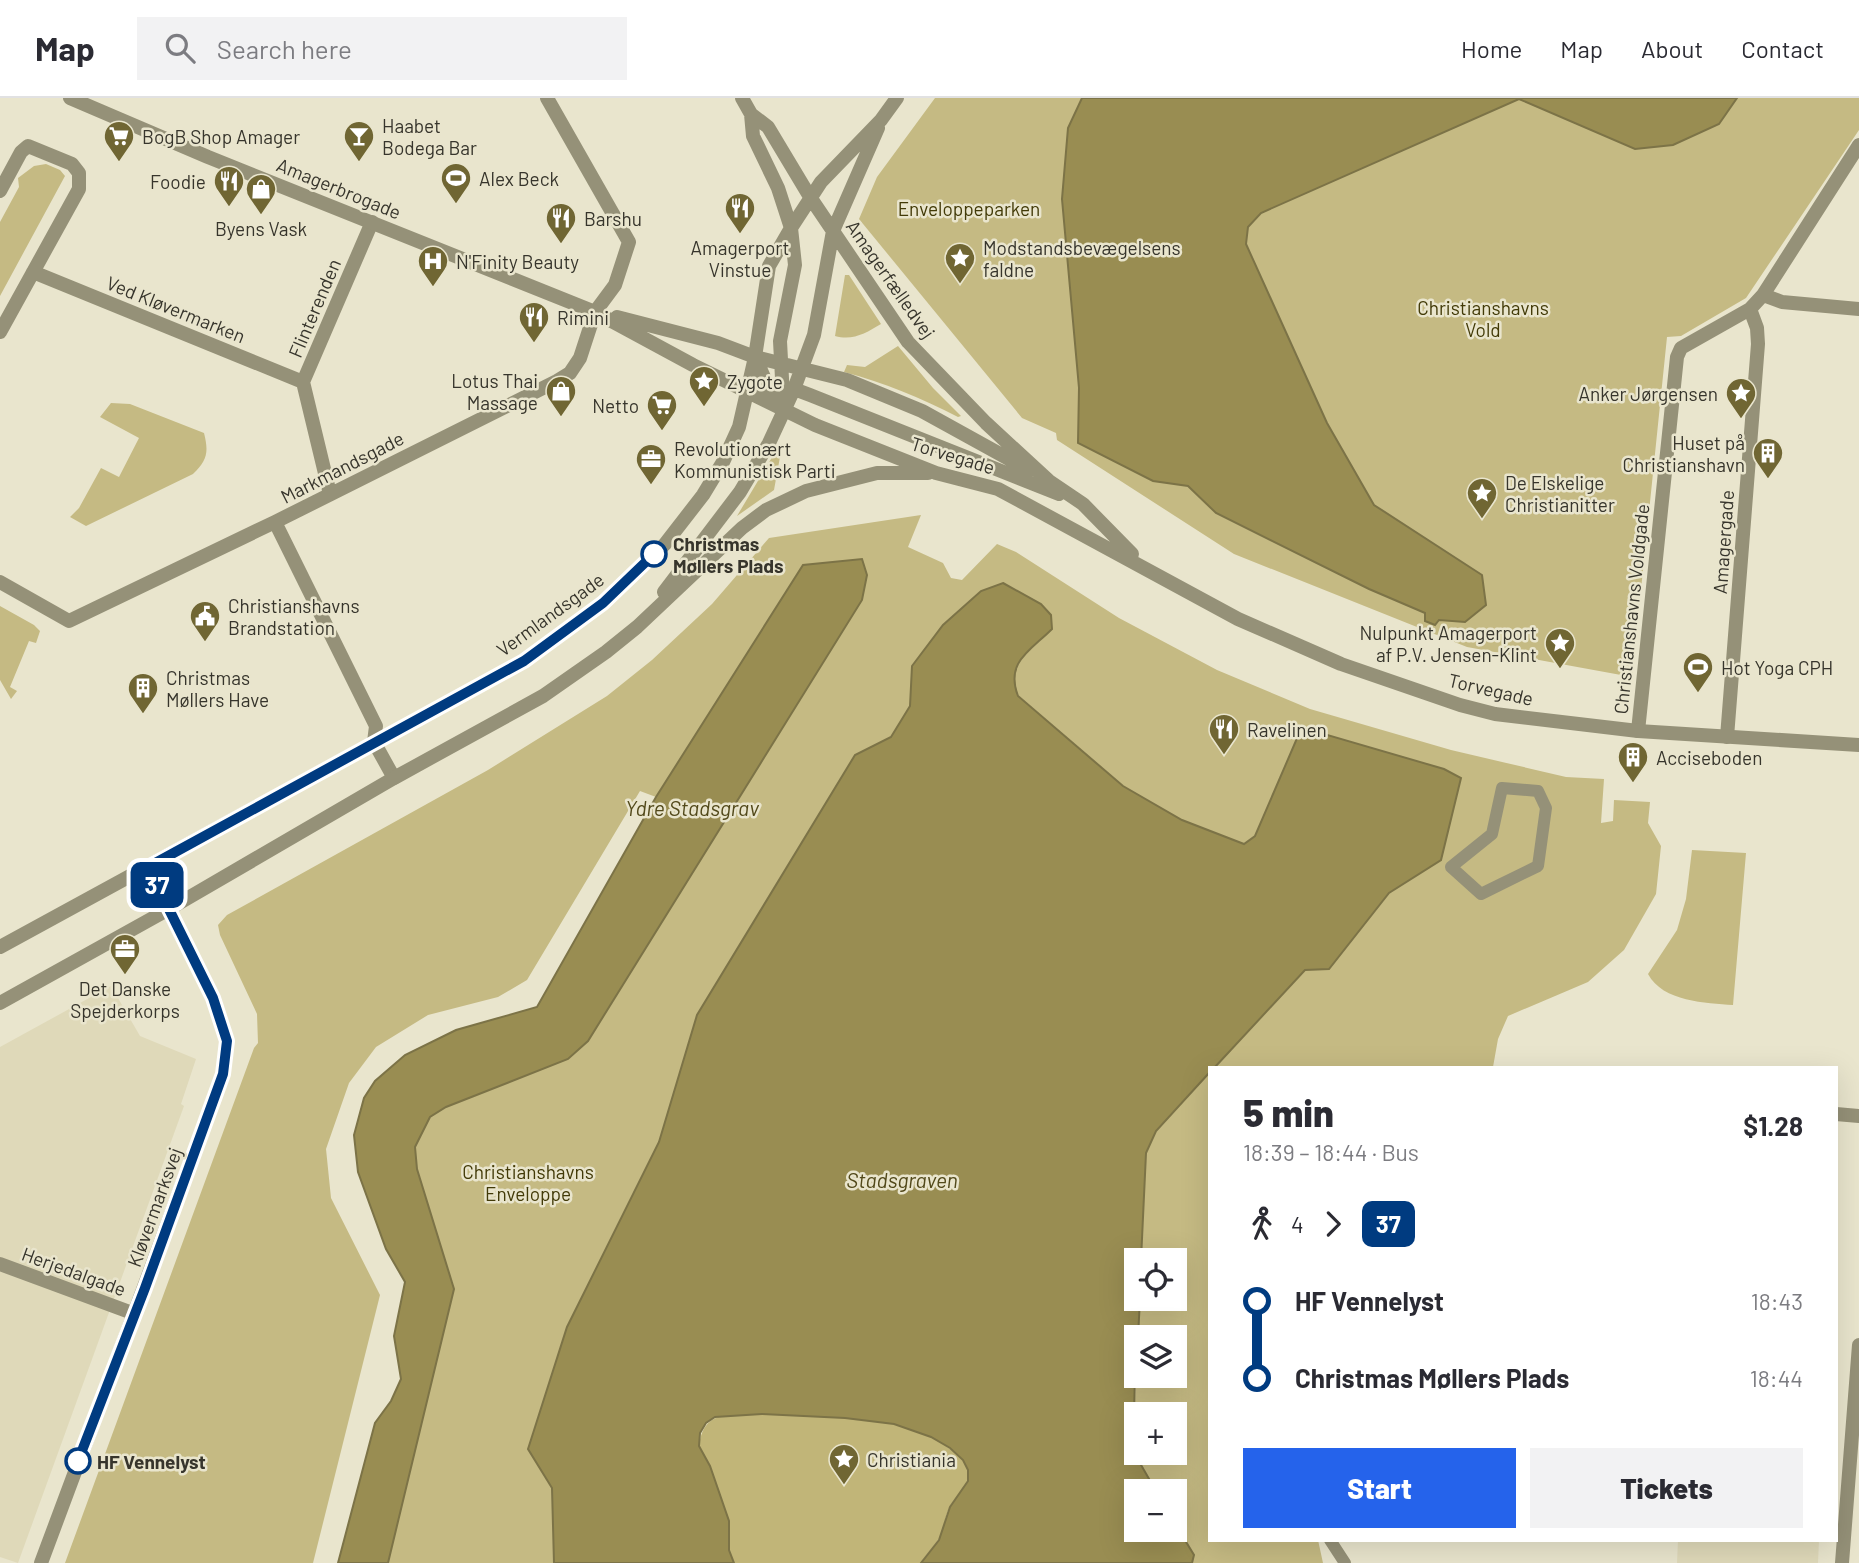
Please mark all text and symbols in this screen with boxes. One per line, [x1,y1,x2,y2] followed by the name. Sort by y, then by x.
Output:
[137,17,627,80] search box
[35,28,95,68] text: Map
[161,29,199,67] icon: search
[217,33,352,64] text: Search here
[1461,34,1522,63] text: Home
[1560,34,1603,63] text: Map
[1641,34,1703,63] text: About
[1741,34,1824,63] text: Contact
[382,114,477,159] place label: Haabet Bodega Bar
[102,119,136,163] supermarket icon: BogB Shop Amager
[342,119,376,163] bar icon: Haabet Bodega Bar
[142,125,300,148] place label: BogB Shop Amager
[273,153,405,223] street label: Amagerbrogade
[439,161,473,205] sports icon: Alex Beck
[212,164,246,208] restaurant icon: Foodie
[479,167,559,190] place label: Alex Beck
[150,170,206,193] place label: Foodie
[244,172,278,216] shop icon: Byens Vask
[723,191,757,235] restaurant icon: Amagerport Vinstue
[898,197,1040,220] park label: Enveloppeparken
[544,201,578,245] restaurant icon: Barshu
[584,207,642,230] place label: Barshu
[842,215,940,343] street label: Amagerfælledvej
[215,217,307,240] place label: Byens Vask
[691,236,789,281] place label: Amagerport Vinstue
[983,236,1181,281] place label: Modstandsbevægelsens faldne
[943,241,977,285] place icon: Modstandsbevægelsens faldne
[416,244,450,288] hospital icon: N'Finity Beauty
[456,250,579,273] place label: N'Finity Beauty
[283,255,345,361] street label: Flinterenden
[103,271,249,347] street label: Ved Kløvermarken
[1417,296,1549,341] park label: Christianshavns Vold
[517,300,551,344] restaurant icon: Rimini
[557,306,609,329] place label: Rimini
[687,364,721,408] place icon: Zygote
[451,369,538,414] place label: Lotus Thai Massage
[727,370,783,393] place label: Zygote
[544,374,578,418] shop icon: Lotus Thai Massage
[1724,376,1758,420] place icon: Anker Jørgensen
[1579,382,1718,405] place label: Anker Jørgensen
[645,388,679,432] supermarket icon: Netto
[592,394,639,417] place label: Netto
[277,426,407,508] street label: Markmandsgade
[908,431,998,479] street label: Torvegade
[1622,431,1745,476] place label: Huset på Christianshavn
[1751,436,1785,480] building icon: Huset på Christianshavn
[674,437,836,482] place label: Revolutionært Kommunistisk Parti
[634,442,668,486] office icon: Revolutionært Kommunistisk Parti
[1505,471,1615,516] place label: De Elskelige Christianitter
[1465,476,1499,520] place icon: De Elskelige Christianitter
[1708,489,1738,595] street label: Amagergade
[1609,503,1653,715] street label: Christianshavns Voldgade
[673,532,783,577] place label: Christmas Møllers Plads
[641,541,667,567] marker: Christmas Møllers Plads
[492,567,608,661] street label: Vermlandsgade
[228,594,360,639] place label: Christianshavns Brandstation
[188,599,222,643] public building icon: Christianshavns Brandstation
[1360,621,1537,666] place label: Nulpunkt Amagerport af P.V. Jensen-Klint
[1543,626,1577,670] place icon: Nulpunkt Amagerport af P.V. Jensen-Klint
[1681,650,1715,694] sports icon: Hot Yoga CPH
[1721,656,1833,679] place label: Hot Yoga CPH
[166,666,269,711] place label: Christmas Møllers Have
[1446,668,1536,710] street label: Torvegade
[126,671,160,715] building icon: Christmas Møllers Have
[1207,712,1241,756] restaurant icon: Ravelinen
[1247,718,1327,741] place label: Ravelinen
[1616,740,1650,784] building icon: Acciseboden
[1656,746,1762,769] place label: Acciseboden
[625,795,759,820] water label: Ydre Stadsgrav
[125,862,188,908] line badge: 37
[145,870,169,899] text: 37
[108,932,142,976] office icon: Det Danske Spejderkorps
[70,977,180,1022] place label: Det Danske Spejderkorps
[1243,1089,1334,1135] text: 5 min
[1743,1110,1803,1141] text: $1.28
[1243,1138,1419,1166] text: 18:39 – 18:44 · Bus
[122,1144,186,1270] street label: Kløvermarksvej
[462,1160,594,1205] park label: Christianshavns Enveloppe
[846,1167,958,1192] water label: Stadsgraven
[1243,1205,1281,1243] icon: walk
[1314,1205,1352,1243] icon: forward
[1376,1209,1401,1238] text: 37
[1291,1210,1304,1238] text: 4
[19,1242,129,1300] street label: Herjedalgade
[1124,1248,1187,1542] map controls
[1124,1248,1187,1311] button: locate
[1295,1285,1444,1316] text: HF Vennelyst
[1751,1287,1803,1315] text: 18:43
[1124,1325,1187,1388] button: layers
[1295,1362,1569,1393] text: Christmas Møllers Plads
[1750,1364,1803,1392] text: 18:44
[1124,1402,1187,1465] button: +
[827,1442,861,1486] place icon: Christiania
[65,1448,91,1474] marker: HF Vennelyst
[867,1448,956,1471] place label: Christiania
[1243,1448,1516,1528] button: Start
[1530,1448,1803,1528] button: Tickets
[97,1450,206,1473] place label: HF Vennelyst
[1124,1479,1187,1542] button: −

